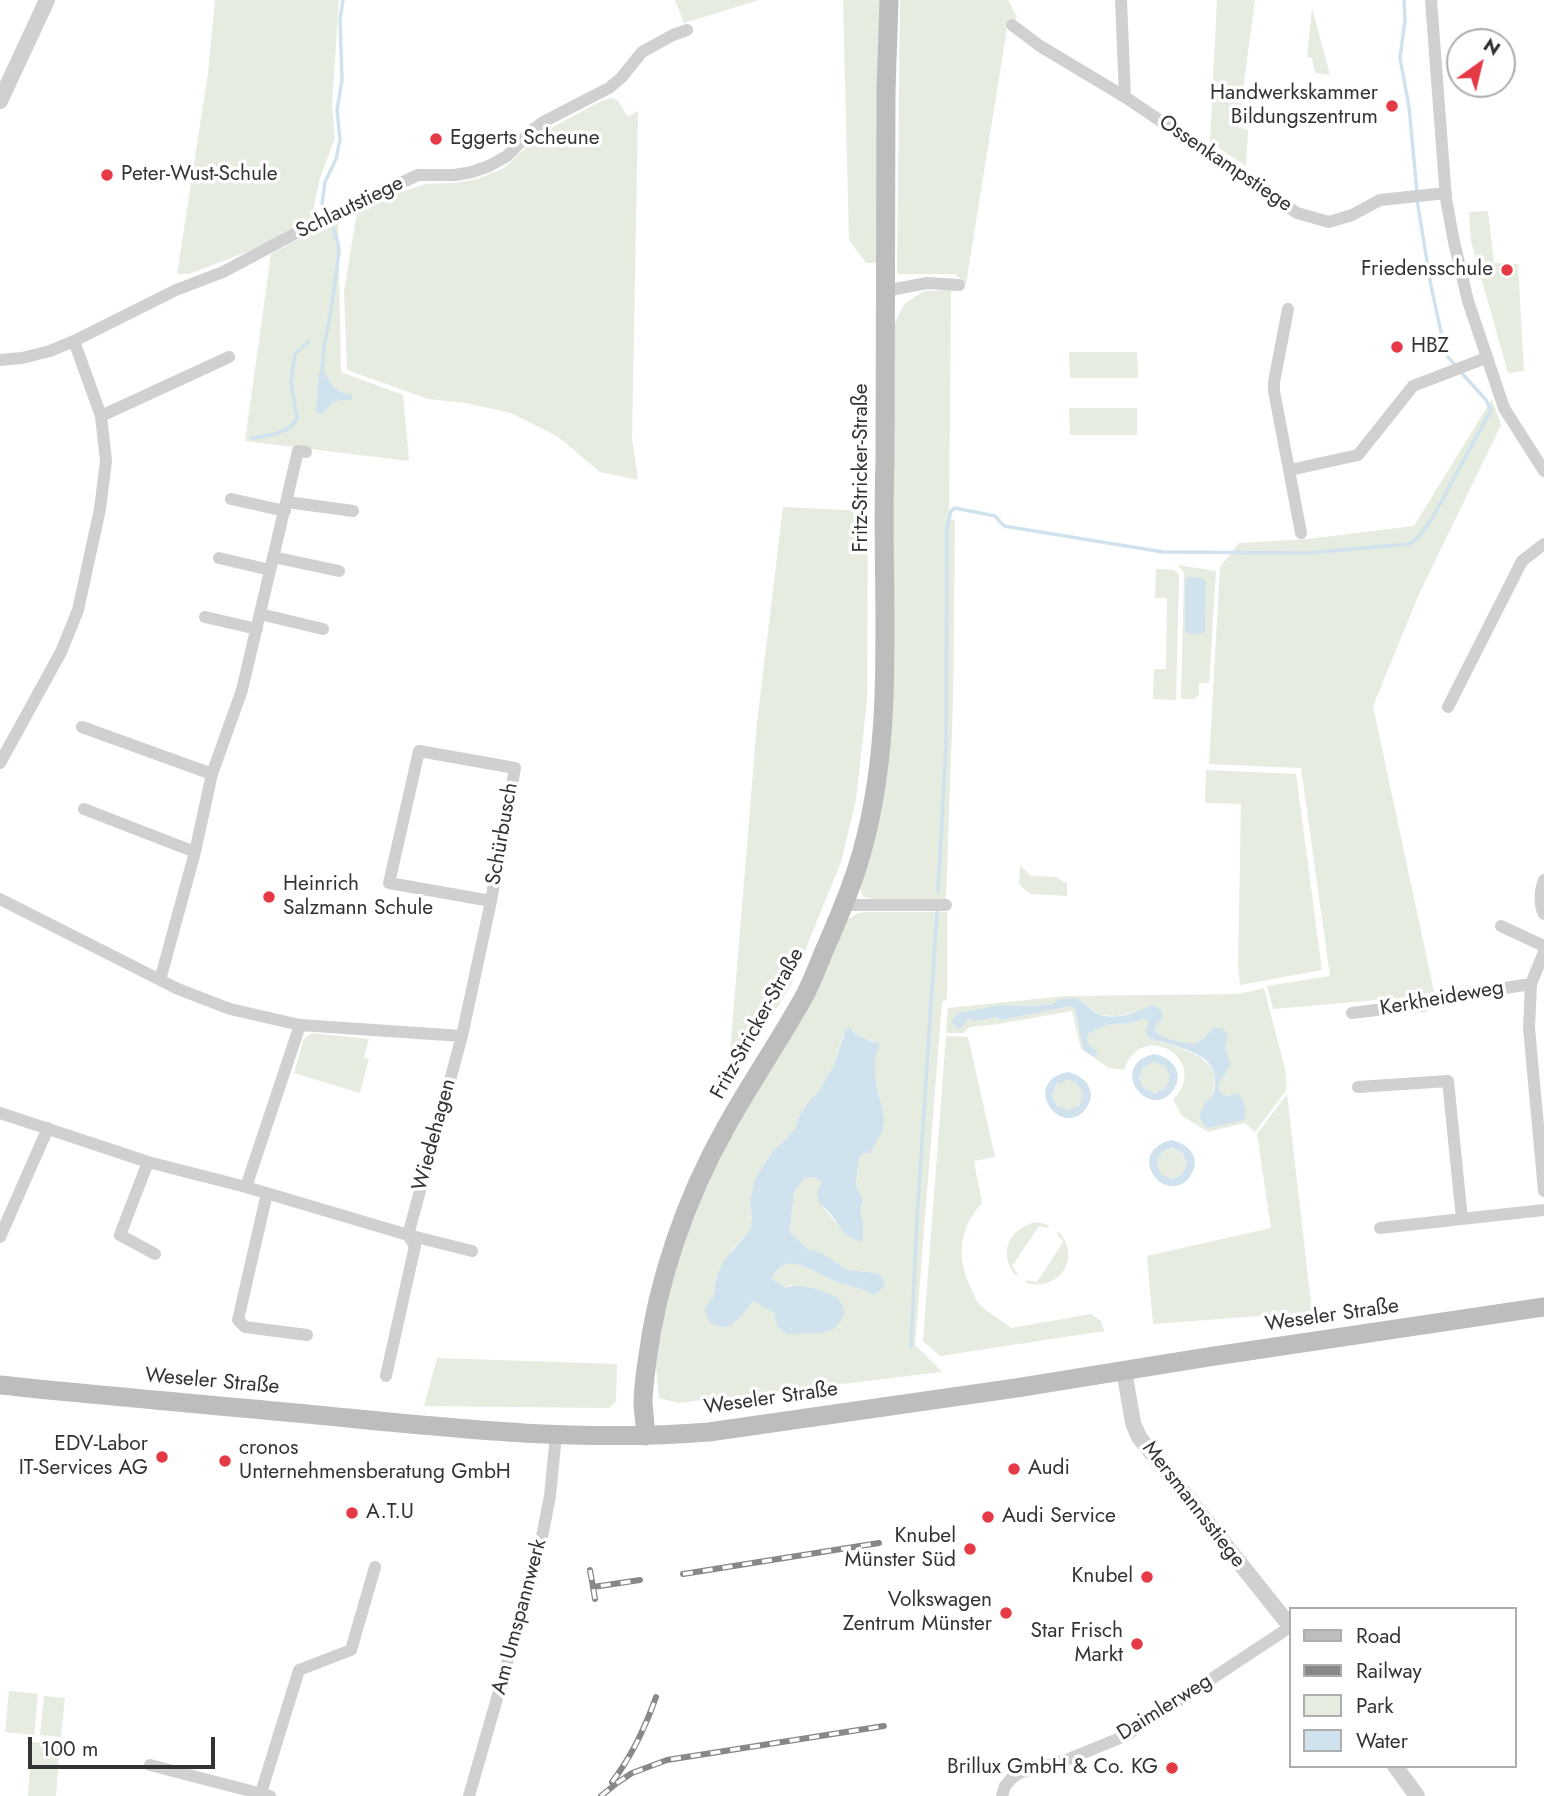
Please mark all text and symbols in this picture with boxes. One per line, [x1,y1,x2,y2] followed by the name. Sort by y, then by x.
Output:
[1446,28,1516,98] north arrow
[1478,31,1506,62] text: N
[1210,81,1378,131] place label: Handwerkskammer Bildungszentrum
[1384,98,1400,114] marker: Handwerkskammer Bildungszentrum
[1153,110,1297,218] street label: Ossenkampstiege
[450,126,600,152] place label: Eggerts Scheune
[428,131,444,147] marker: Eggerts Scheune
[121,162,278,188] place label: Peter-Wust-Schule
[99,167,115,183] marker: Peter-Wust-Schule
[292,171,408,245] street label: Schlautstiege
[1361,257,1493,283] place label: Friedensschule
[1499,262,1515,278] marker: Friedensschule
[1411,334,1449,360] place label: HBZ
[1389,339,1405,355] marker: HBZ
[849,384,875,552] street label: Fritz-Stricker-Straße
[482,781,524,887] street label: Schürbusch
[283,872,433,922] place label: Heinrich Salzmann Schule
[261,889,277,905] marker: Heinrich Salzmann Schule
[706,944,810,1104] street label: Fritz-Stricker-Straße
[1378,976,1506,1022] street label: Kerkheideweg
[408,1076,462,1194] street label: Wiedehagen
[1263,1294,1401,1338] street label: Weseler Straße
[144,1364,280,1400] street label: Weseler Straße
[702,1377,840,1421] street label: Weseler Straße
[19,1432,148,1482] place label: EDV-Labor IT-Services AG
[239,1436,511,1486] place label: cronos Unternehmensberatung GmbH
[1136,1437,1250,1573] street label: Mersmannsstiege
[154,1449,170,1465] marker: EDV-Labor IT-Services AG
[217,1453,233,1469] marker: cronos Unternehmensberatung GmbH
[1028,1456,1070,1482] place label: Audi
[1006,1461,1022,1477] marker: Audi
[366,1500,414,1526] place label: A.T.U
[1002,1504,1116,1530] place label: Audi Service
[344,1505,360,1521] marker: A.T.U
[980,1509,996,1525] marker: Audi Service
[845,1524,956,1574] place label: Knubel Münster Süd
[487,1537,553,1697] street label: Am Umspannwerk
[962,1541,978,1557] marker: Knubel Münster Süd
[1071,1564,1133,1590] place label: Knubel
[1139,1569,1155,1585] marker: Knubel
[843,1588,992,1638] place label: Volkswagen Zentrum Münster
[998,1605,1014,1621] marker: Volkswagen Zentrum Münster
[1288,1607,1516,1768] legend
[1031,1619,1123,1669] place label: Star Frisch Markt
[1356,1621,1401,1651] text: Road
[1129,1636,1145,1652] marker: Star Frisch Markt
[1356,1656,1422,1686] text: Railway
[1113,1669,1217,1747] street label: Daimlerweg
[1356,1691,1393,1721] text: Park
[32,1722,219,1766] scale bar
[1356,1726,1408,1756] text: Water
[41,1734,98,1764] text: 100 m
[947,1755,1158,1781] place label: Brillux GmbH & Co. KG
[1164,1760,1180,1776] marker: Brillux GmbH & Co. KG

